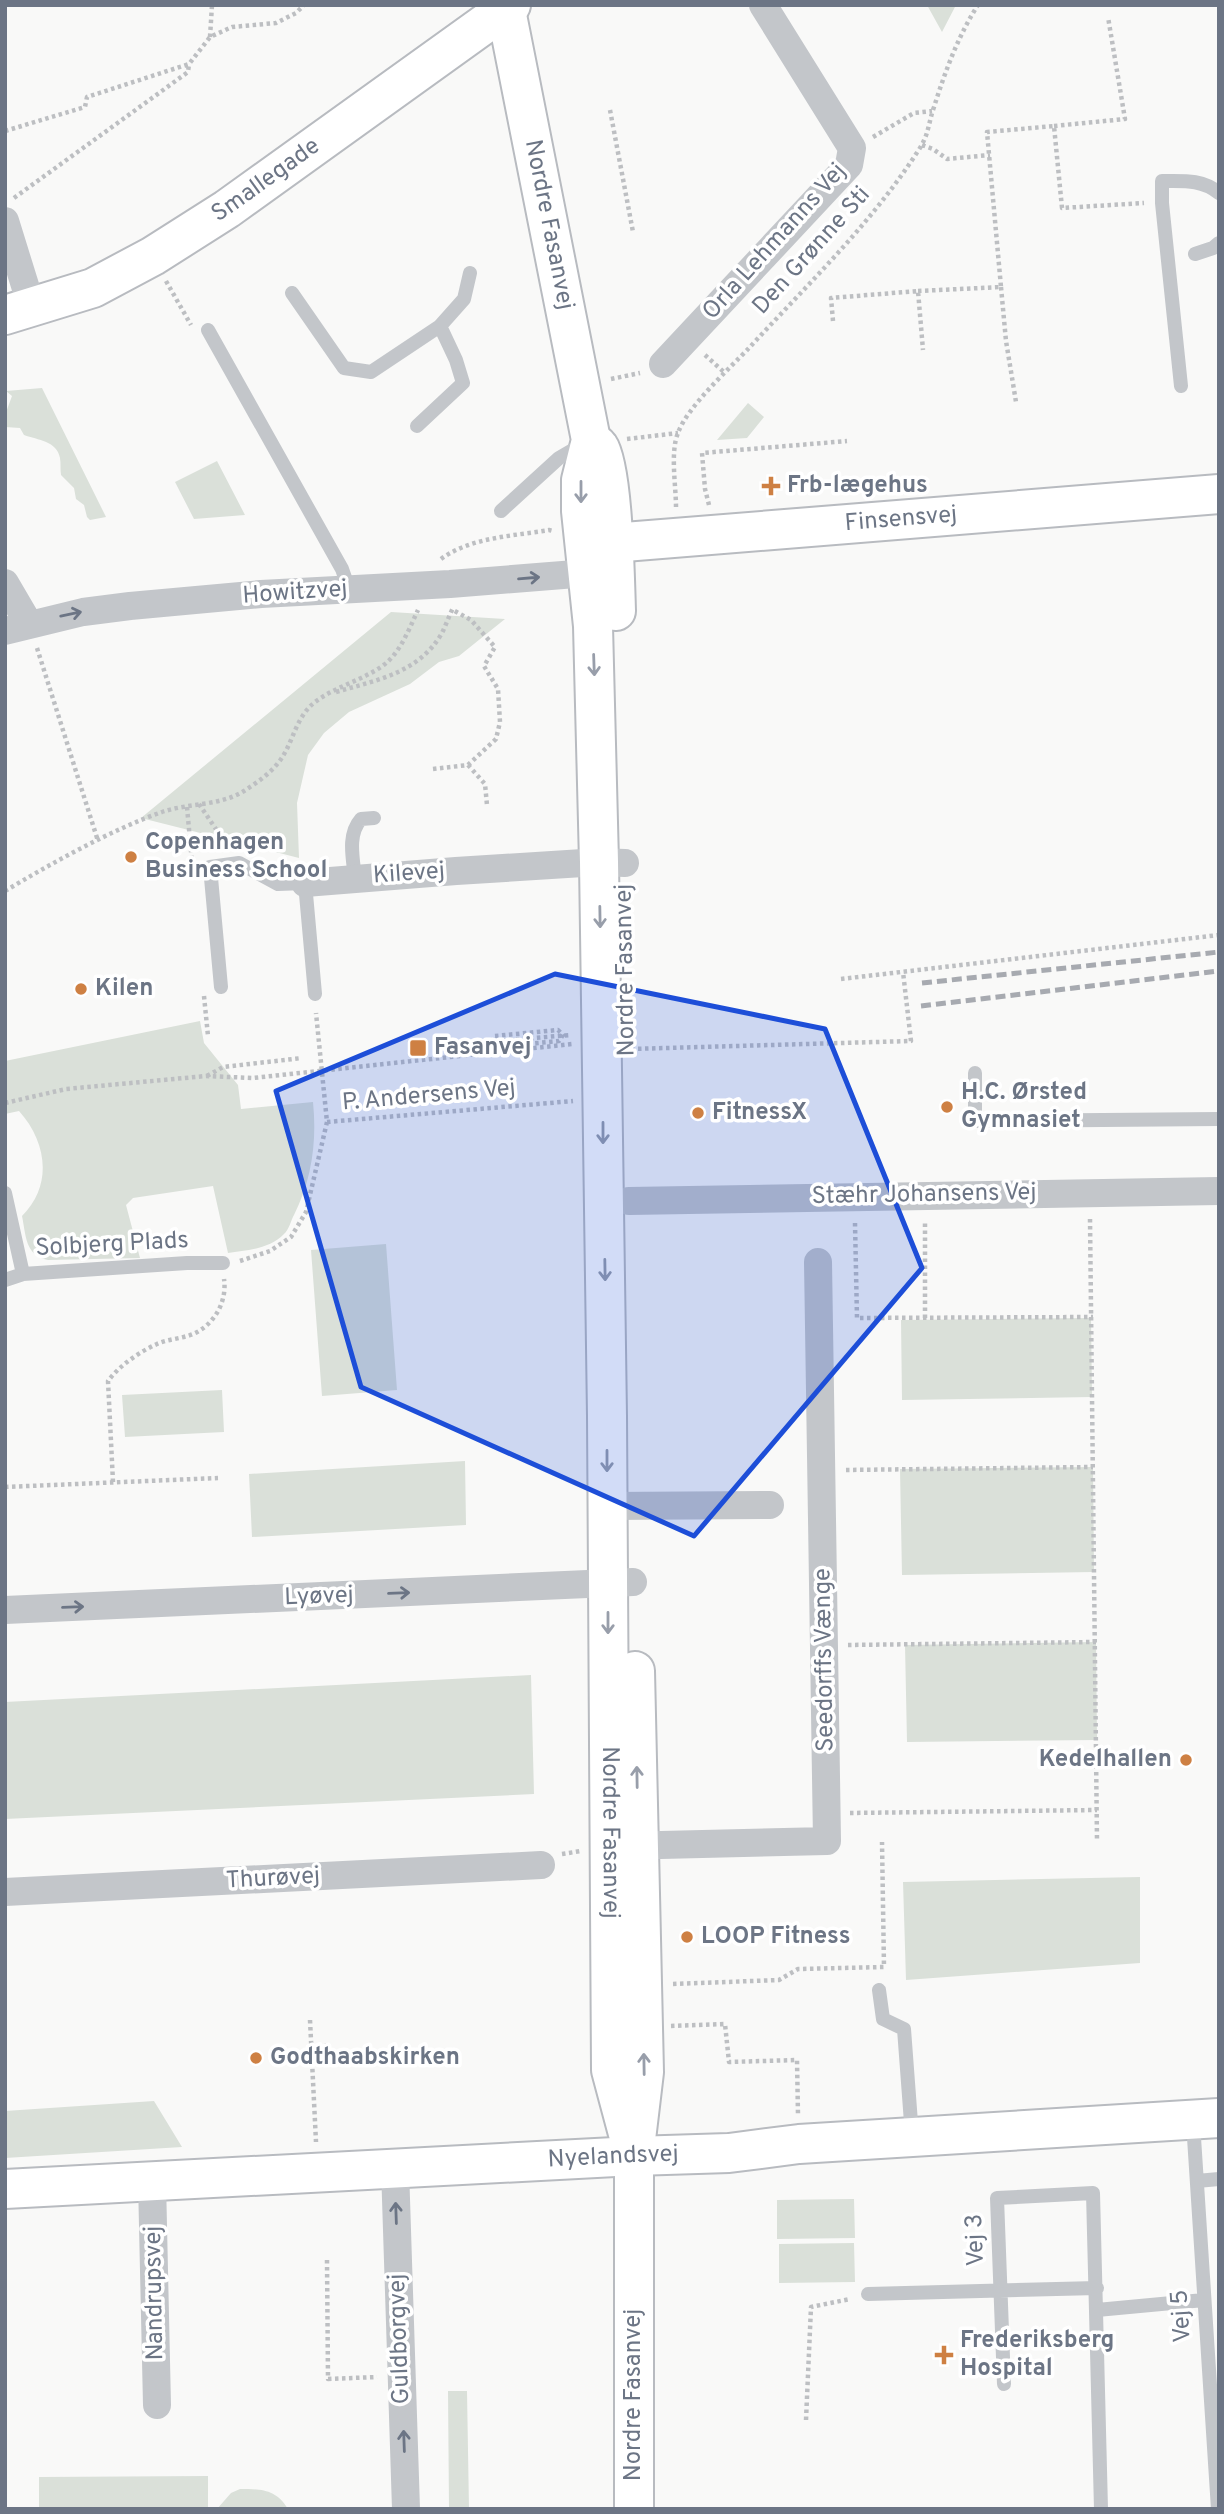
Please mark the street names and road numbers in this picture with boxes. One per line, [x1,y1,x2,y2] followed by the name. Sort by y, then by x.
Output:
[206,132,326,230] street label: Smallegade
[517,137,580,312] street label: Nordre Fasanvej
[697,157,853,327] street label: Orla Lehmanns Vej
[747,181,877,321] street label: Den Grønne Sti
[844,500,958,539] street label: Finsensvej
[241,574,349,612] street label: Howitzvej
[372,857,446,891] street label: Kilevej
[609,883,643,1057] street label: Nordre Fasanvej
[341,1073,517,1119] street label: P. Andersens Vej
[811,1178,1037,1212] street label: Stæhr Johansens Vej
[35,1226,189,1264] street label: Solbjerg Plads
[808,1568,842,1752] street label: Seedorffs Vænge
[284,1581,354,1613] street label: Lyøvej
[594,1746,625,1919] street label: Nordre Fasanvej
[225,1862,321,1896] street label: Thurøvej
[547,2140,679,2176] street label: Nyelandsvej
[960,2213,992,2267] street label: Vej 3
[139,2225,171,2361] street label: Nandrupsvej
[383,2273,417,2405] street label: Guldborgvej
[1165,2289,1199,2343] street label: Vej 5
[619,2309,649,2481] street label: Nordre Fasanvej

